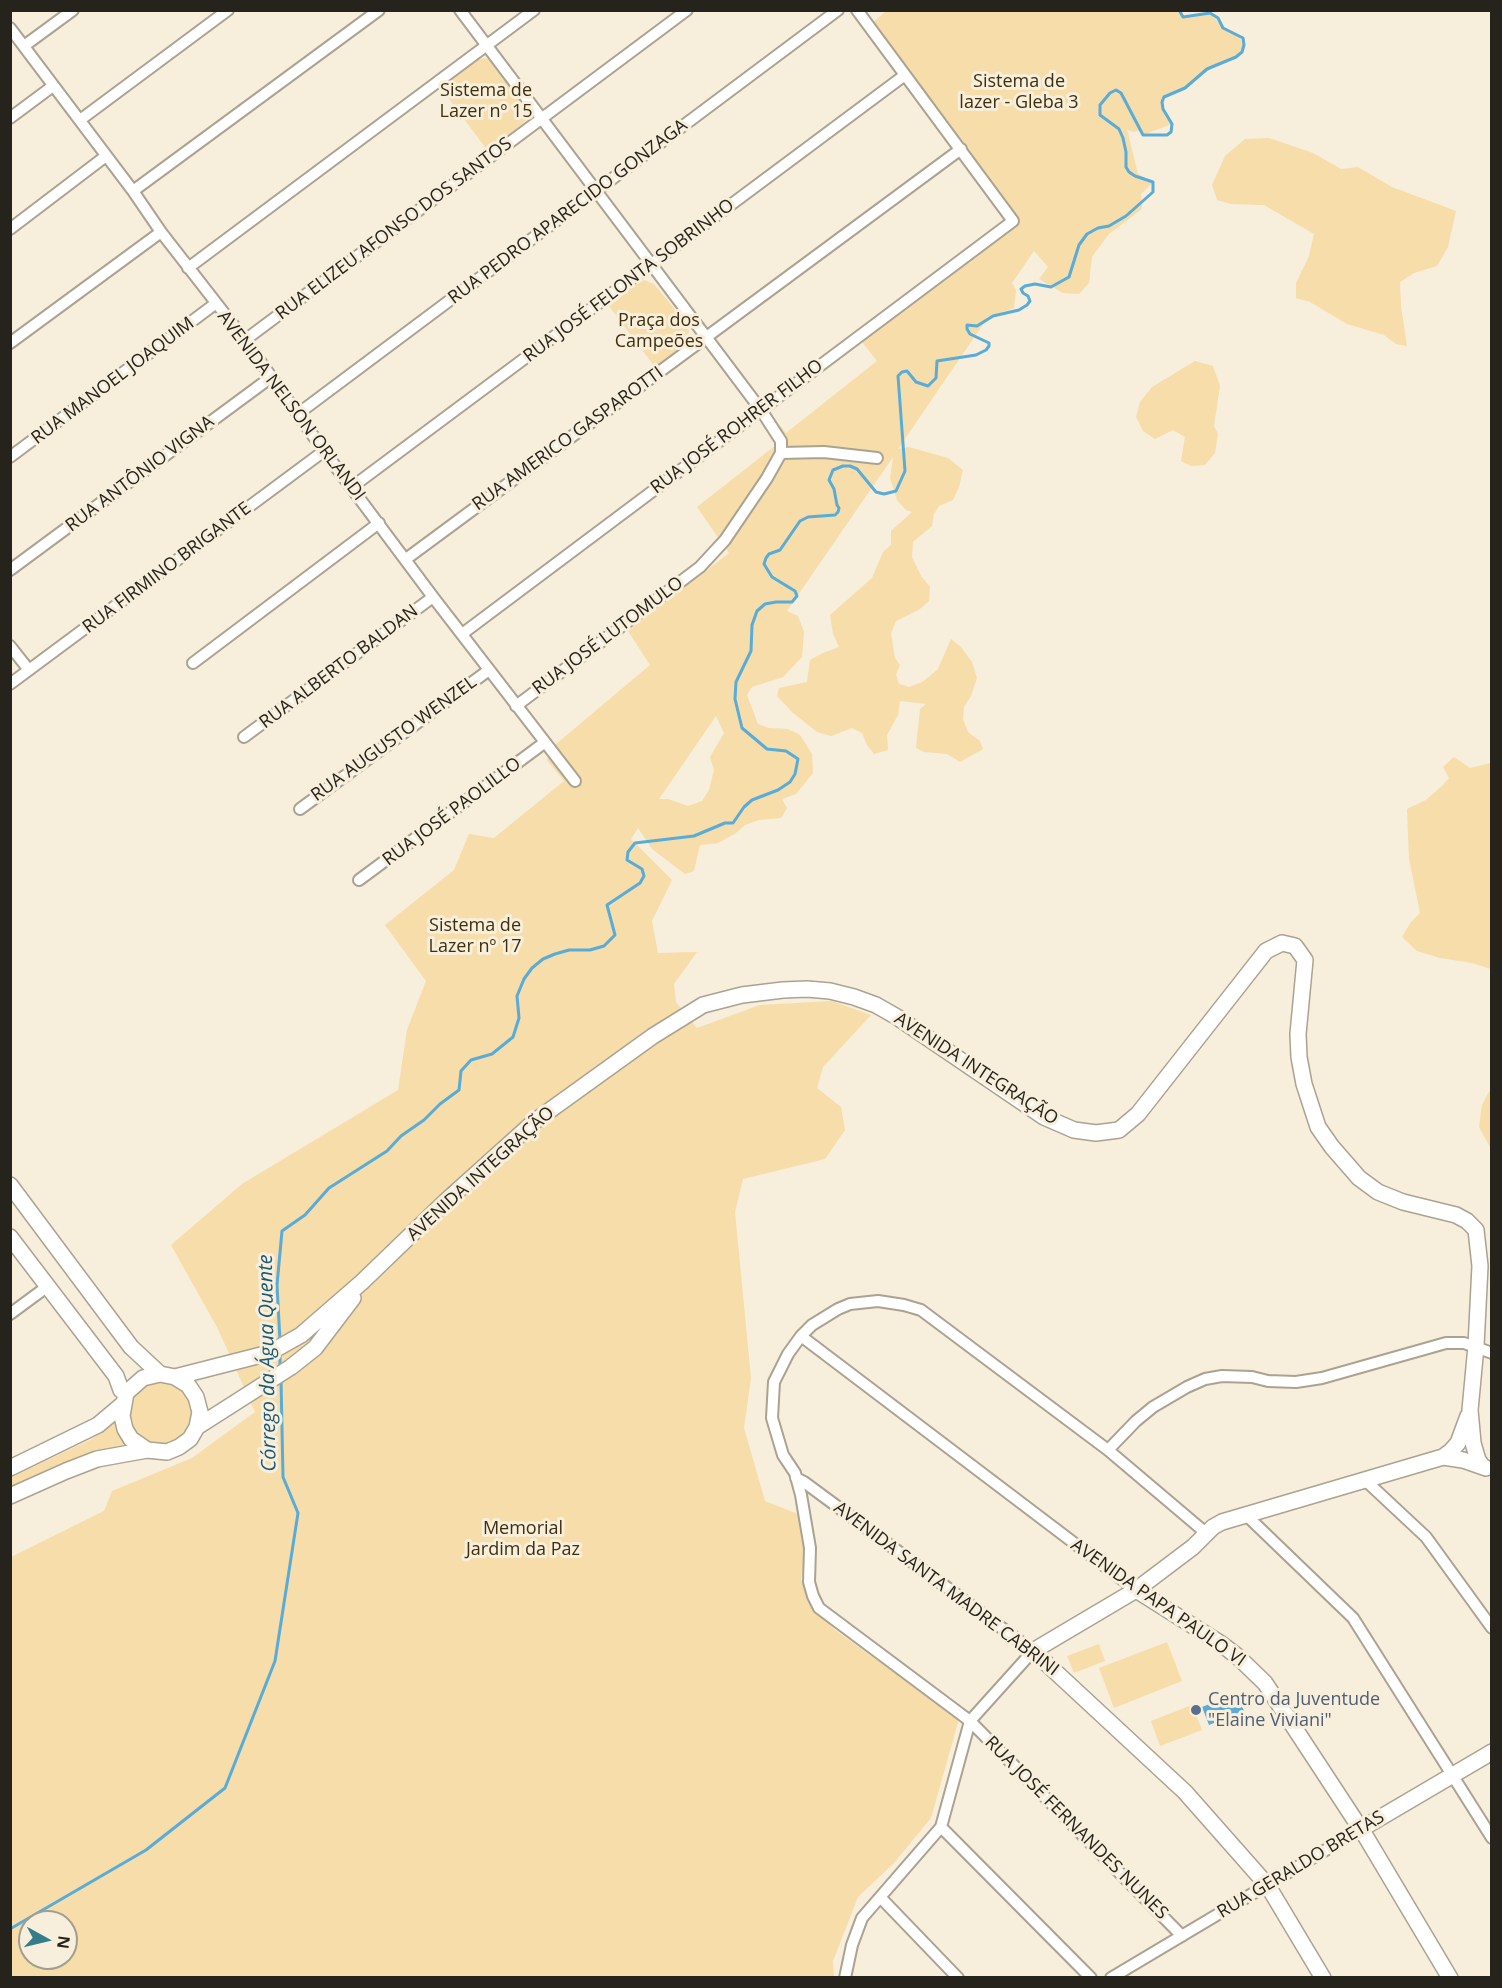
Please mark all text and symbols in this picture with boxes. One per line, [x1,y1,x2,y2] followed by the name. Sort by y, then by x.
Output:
[959,71,1079,113] park label: Sistema de lazer - Gleba 3
[440,80,532,122] park label: Sistema de Lazer nº 15
[444,115,692,309] street label: RUA PEDRO APARECIDO GONZAGA
[272,133,516,325] street label: RUA ELIZEU AFONSO DOS SANTOS
[519,195,739,367] street label: RUA JOSÉ FELONTA SOBRINHO
[212,307,370,505] street label: AVENIDA NELSON ORLANDI
[615,310,703,352] park label: Praça dos Campeões
[27,313,199,449] street label: RUA MANOEL JOAQUIM
[647,355,827,499] street label: RUA JOSÉ ROHRER FILHO
[468,363,668,515] street label: RUA AMERICO GASPAROTTI
[62,411,218,537] street label: RUA ANTÔNIO VIGNA
[79,498,255,638] street label: RUA FIRMINO BRIGANTE
[529,572,687,700] street label: RUA JOSÉ LUTOMULO
[256,600,422,734] street label: RUA ALBERTO BALDAN
[307,672,481,806] street label: RUA AUGUSTO WENZEL
[379,753,525,871] street label: RUA JOSÉ PAOLILLO
[429,915,521,958] park label: Sistema de Lazer nº 17
[890,1008,1062,1130] street label: AVENIDA INTEGRAÇÃO
[403,1102,559,1246] street label: AVENIDA INTEGRAÇÃO
[254,1254,282,1472] water label: Córrego da Água Quente
[829,1497,1063,1681] street label: AVENIDA SANTA MADRE CABRINI
[466,1518,580,1561] park label: Memorial Jardim da Paz
[1067,1534,1249,1672] street label: AVENIDA PAPA PAULO VI
[1208,1689,1380,1732] place label: Centro da Juventude "Elaine Viviani"
[1189,1703,1203,1717] marker: Centro da Juventude "Elaine Viviani"
[980,1732,1172,1924] street label: RUA JOSÉ FERNANDES NUNES
[1214,1807,1388,1923] street label: RUA GERALDO BRETAS
[18,1910,78,1970] north arrow
[52,1934,76,1950] text: N

